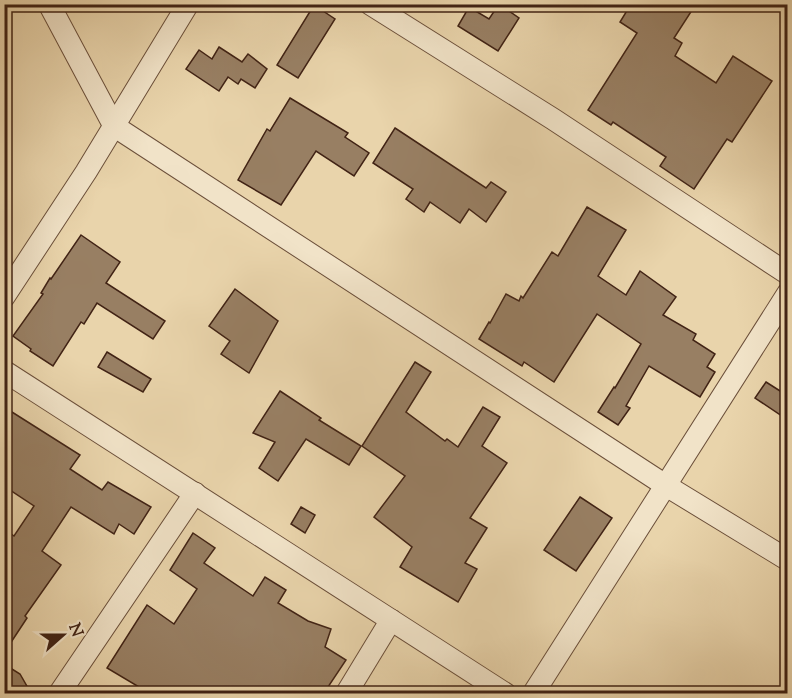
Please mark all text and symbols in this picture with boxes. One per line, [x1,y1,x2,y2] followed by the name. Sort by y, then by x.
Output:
[33,605,93,665] north arrow
[62,620,88,641] text: N

